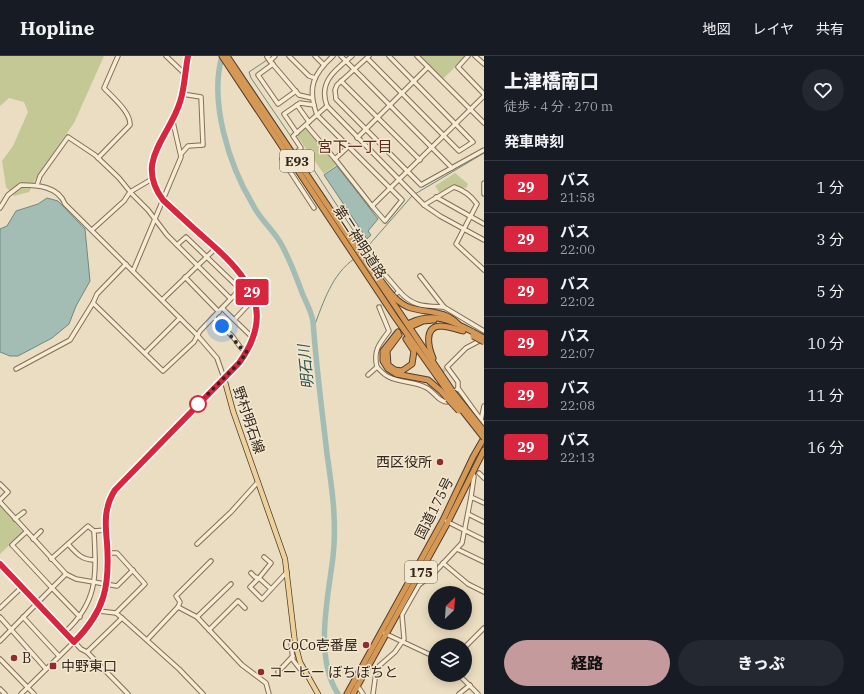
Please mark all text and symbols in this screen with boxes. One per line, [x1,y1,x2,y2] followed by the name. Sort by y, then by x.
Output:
[20,16,94,40] text: Hopline
[702,20,730,38] text: 地図
[752,20,794,38] text: レイヤ
[816,20,844,38] text: 共有
[504,69,599,93] text: 上津橋南口
[802,69,844,111] button: heart
[504,98,613,115] text: 徒歩 · 4 分 · 270 m
[504,132,564,151] text: 発車時刻
[317,137,393,156] district label: 宮下一丁目
[280,150,314,172] road number: E93
[560,170,590,189] text: バス
[518,178,534,196] text: 29
[817,178,844,197] text: 1 分
[560,189,595,206] text: 21:58
[330,202,390,282] street label: 第二神明道路
[560,222,590,241] text: バス
[518,230,534,248] text: 29
[817,230,844,249] text: 3 分
[560,241,595,258] text: 22:00
[560,274,590,293] text: バス
[234,279,270,305] line badge: 29
[518,282,534,300] text: 29
[817,282,844,301] text: 5 分
[244,283,260,301] text: 29
[560,293,595,310] text: 22:02
[212,316,232,336] your location
[560,326,590,345] text: バス
[518,334,534,352] text: 29
[808,334,844,353] text: 10 分
[293,342,317,390] water label: 明石川
[560,345,595,362] text: 22:07
[560,378,590,397] text: バス
[229,384,269,456] street label: 野村明石線
[518,386,534,404] text: 29
[808,386,844,405] text: 11 分
[189,395,207,413] unlabelled marker
[560,397,595,414] text: 22:08
[560,430,590,449] text: バス
[518,438,534,456] text: 29
[808,438,844,457] text: 16 分
[560,449,595,466] text: 22:13
[376,453,432,471] place label: 西区役所
[435,457,445,467] marker: 西区役所
[411,474,457,542] street label: 国道175号
[405,561,437,583] road number: 175
[428,586,472,630] north arrow
[428,586,472,682] map controls
[282,636,358,654] place label: CoCo壱番屋
[428,638,472,682] button: layers
[361,640,371,650] marker: CoCo壱番屋
[504,640,670,686] button: 経路
[678,640,844,686] button: きっぷ
[22,649,31,667] place label: B
[9,653,19,663] marker: B
[61,657,117,675] place label: 中野東口
[48,661,58,671] marker: 中野東口
[269,663,398,681] place label: コーヒー ぼちぼちと
[256,667,266,677] marker: コーヒー ぼちぼちと

